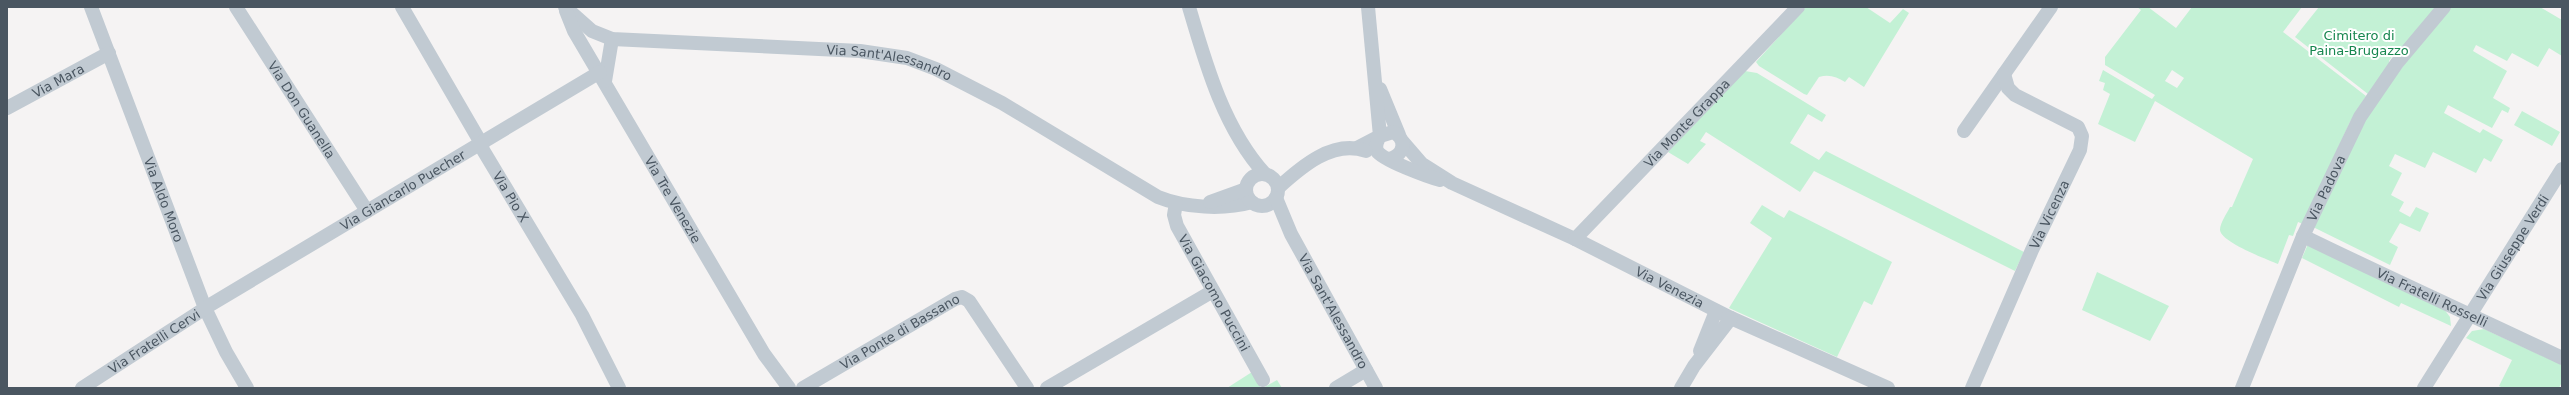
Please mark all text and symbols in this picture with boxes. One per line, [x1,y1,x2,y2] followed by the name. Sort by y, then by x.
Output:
[2309,28,2409,58] park label: Cimitero di Paina-Brugazzo
[826,42,955,84] street label: Via Sant'Alessandro
[265,58,339,161] street label: Via Don Guanella
[29,60,87,101] street label: Via Mara
[1641,76,1732,170] street label: Via Monte Grappa
[337,146,469,233] street label: Via Giancarlo Puecher
[642,153,704,246] street label: Via Tre Venezie
[2304,153,2348,223] street label: Via Padova
[141,155,187,244] street label: Via Aldo Moro
[490,169,532,225] street label: Via Pio X
[2026,177,2072,251] street label: Via Vicenza
[2473,192,2552,303] street label: Via Giuseppe Verdi
[1176,232,1253,354] street label: Via Giacomo Puccini
[1296,251,1371,371] street label: Via Sant'Alessandro
[1633,263,1707,311] street label: Via Venezia
[2374,265,2490,330] street label: Via Fratelli Rosselli
[837,291,962,372] street label: Via Ponte di Bassano
[106,306,203,376] street label: Via Fratelli Cervi

